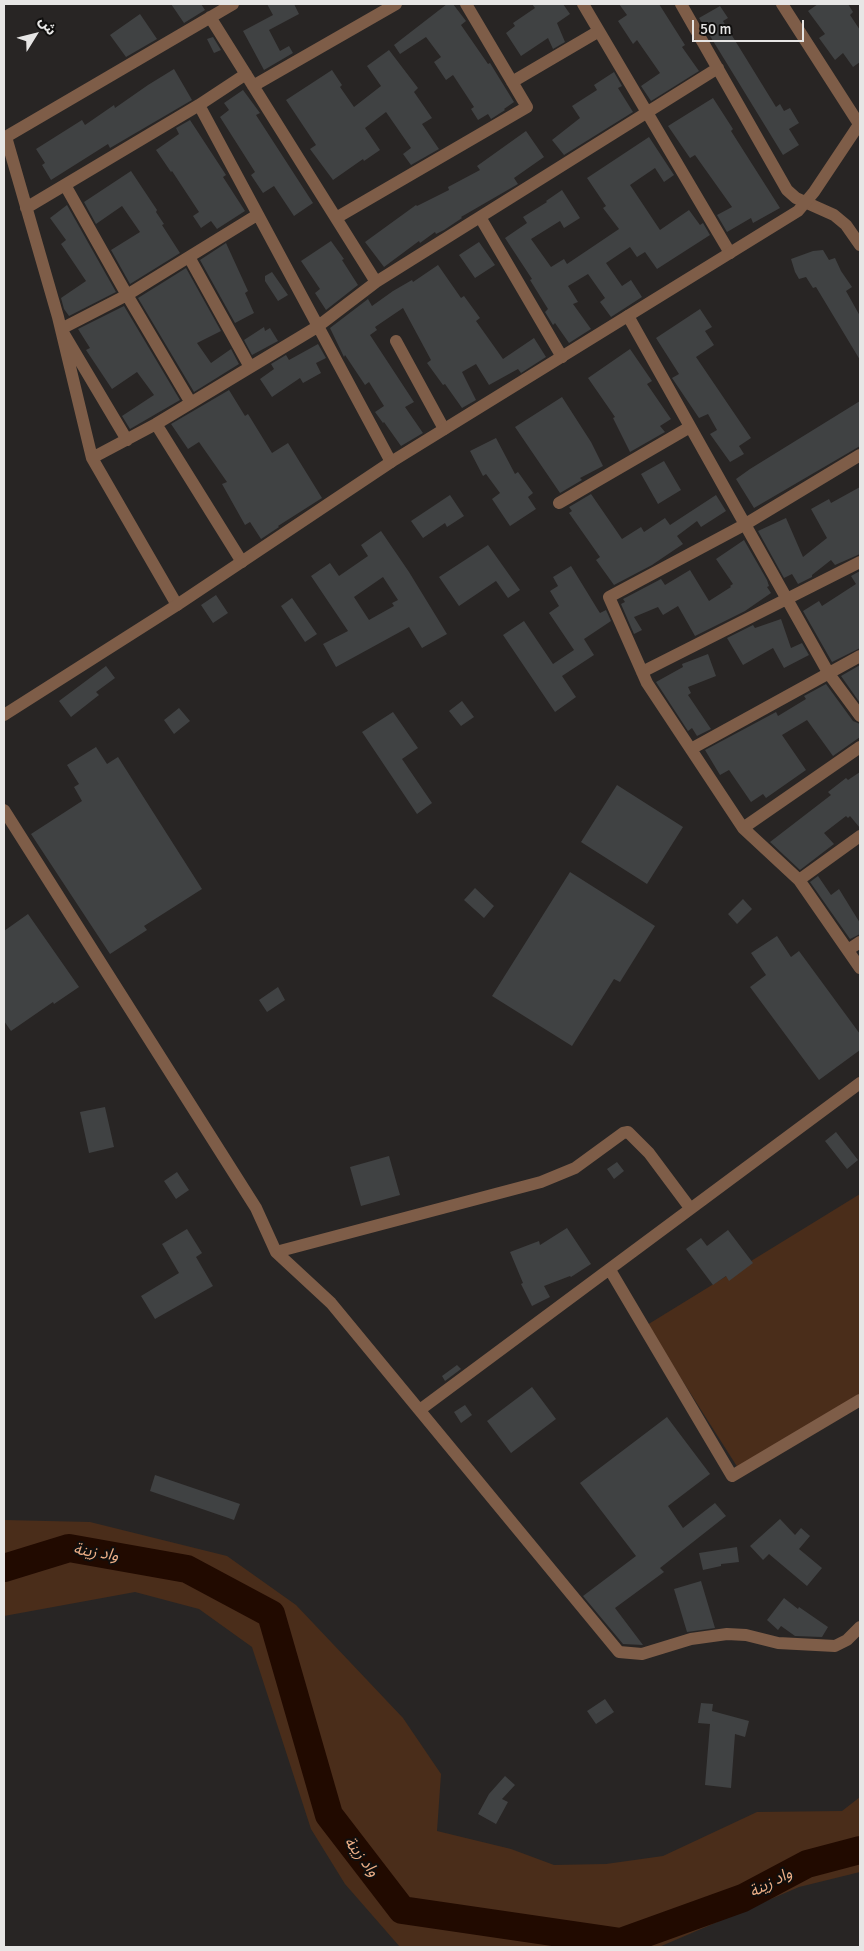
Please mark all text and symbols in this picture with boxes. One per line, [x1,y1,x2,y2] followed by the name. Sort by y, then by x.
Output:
[10,10,60,60] north arrow
[694,10,806,42] scale bar
[35,13,60,39] text: ش
[700,20,731,38] text: 50 m
[72,1540,120,1566] water label: واد زينة
[339,1833,383,1881] water label: واد زينة
[746,1864,796,1902] water label: واد زينة

